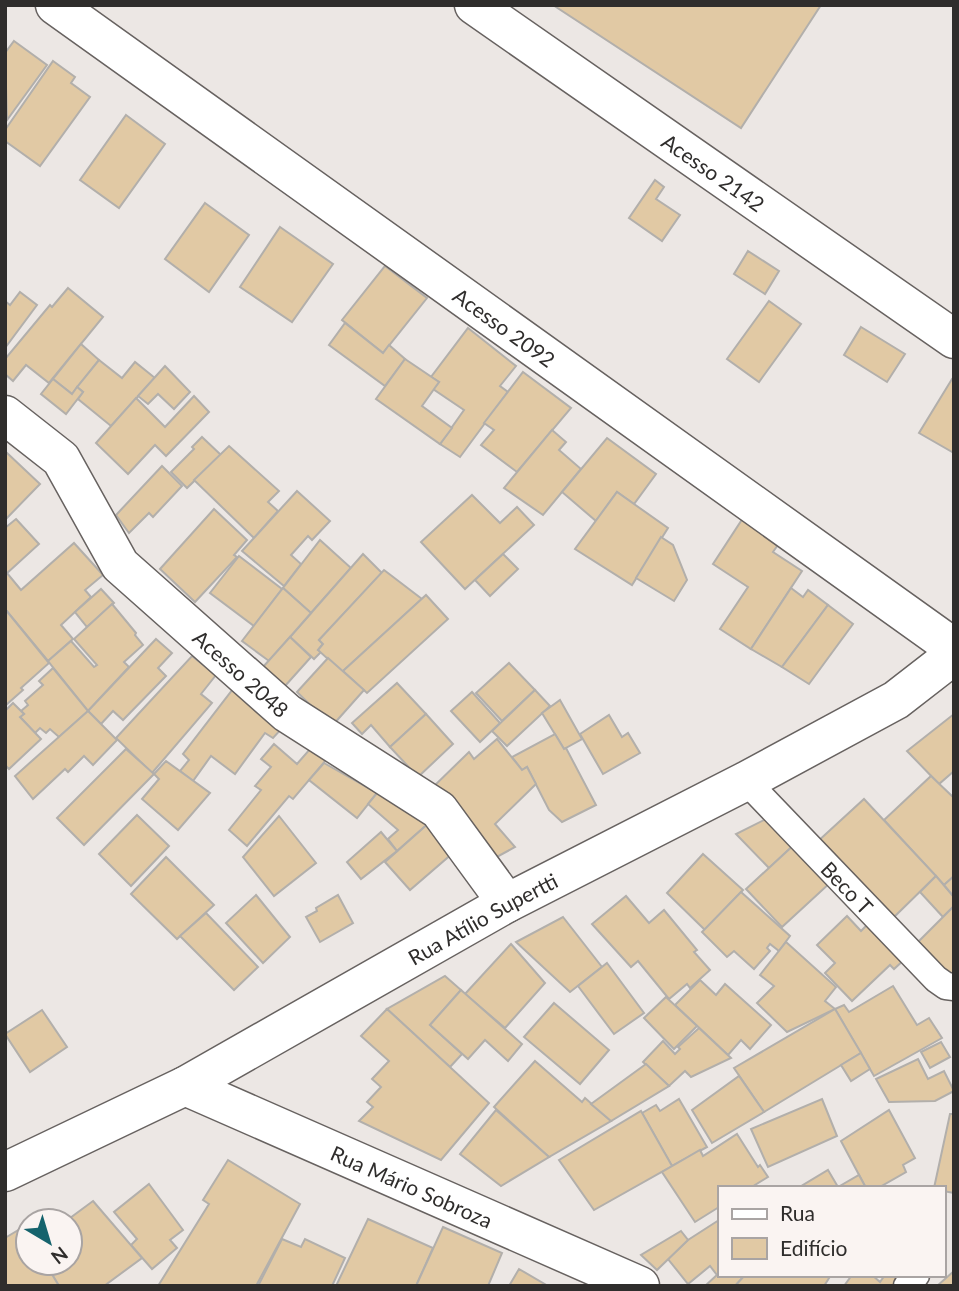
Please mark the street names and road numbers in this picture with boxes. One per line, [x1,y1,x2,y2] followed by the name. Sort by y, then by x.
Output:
[658,127,770,216] street label: Acesso 2142
[449,282,561,372] street label: Acesso 2092
[189,624,294,722] street label: Acesso 2048
[817,856,879,919] street label: Beco T
[403,867,561,969] street label: Rua Atílio Supertti
[327,1139,497,1232] street label: Rua Mário Sobroza

